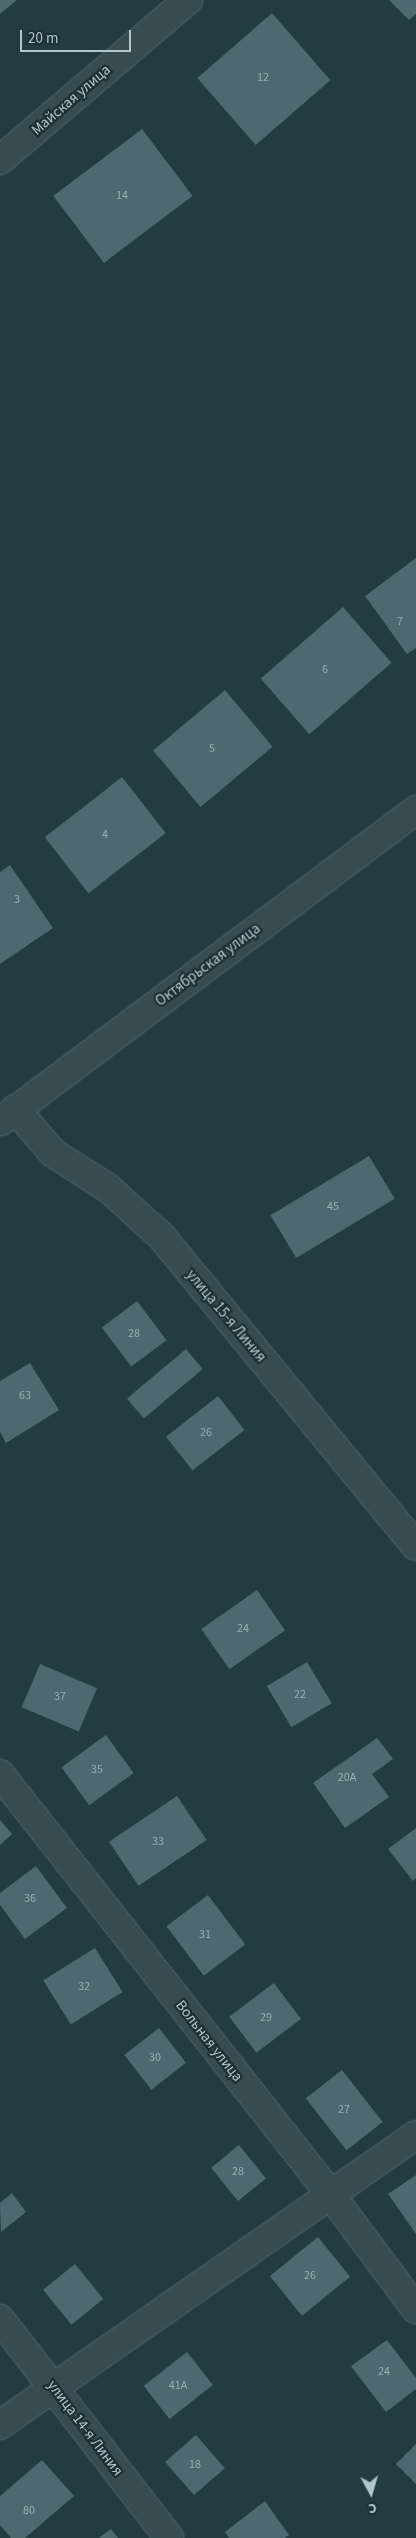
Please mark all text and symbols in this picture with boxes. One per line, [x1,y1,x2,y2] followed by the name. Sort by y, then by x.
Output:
[22,20,134,52] scale bar
[28,28,58,49] text: 20 m
[28,61,114,139] street label: Майская улица
[257,71,269,85] house number: 12
[116,189,128,203] house number: 14
[397,615,403,629] house number: 7
[322,663,328,677] house number: 6
[209,742,215,756] house number: 5
[102,828,108,842] house number: 4
[14,893,20,907] house number: 3
[152,920,264,1010] street label: Октябрьская улица
[327,1200,339,1214] house number: 45
[182,1266,270,1366] street label: улица 15-я Линия
[128,1327,140,1341] house number: 28
[19,1389,31,1403] house number: 63
[200,1426,212,1440] house number: 26
[237,1622,249,1636] house number: 24
[294,1688,306,1702] house number: 22
[54,1690,66,1704] house number: 37
[91,1763,103,1777] house number: 35
[338,1771,356,1785] house number: 20А
[152,1835,164,1849] house number: 33
[24,1892,36,1906] house number: 36
[199,1928,211,1942] house number: 31
[78,1980,90,1994] house number: 32
[172,1997,246,2085] street label: Вольная улица
[260,2011,272,2025] house number: 29
[149,2051,161,2065] house number: 30
[338,2103,350,2117] house number: 27
[232,2165,244,2179] house number: 28
[304,2269,316,2283] house number: 26
[378,2365,390,2379] house number: 24
[43,2377,127,2479] street label: улица 14-я Линия
[169,2379,187,2393] house number: 41А
[189,2458,201,2472] house number: 18
[346,2468,396,2518] north arrow
[367,2498,378,2518] text: С
[23,2504,35,2518] house number: 80

